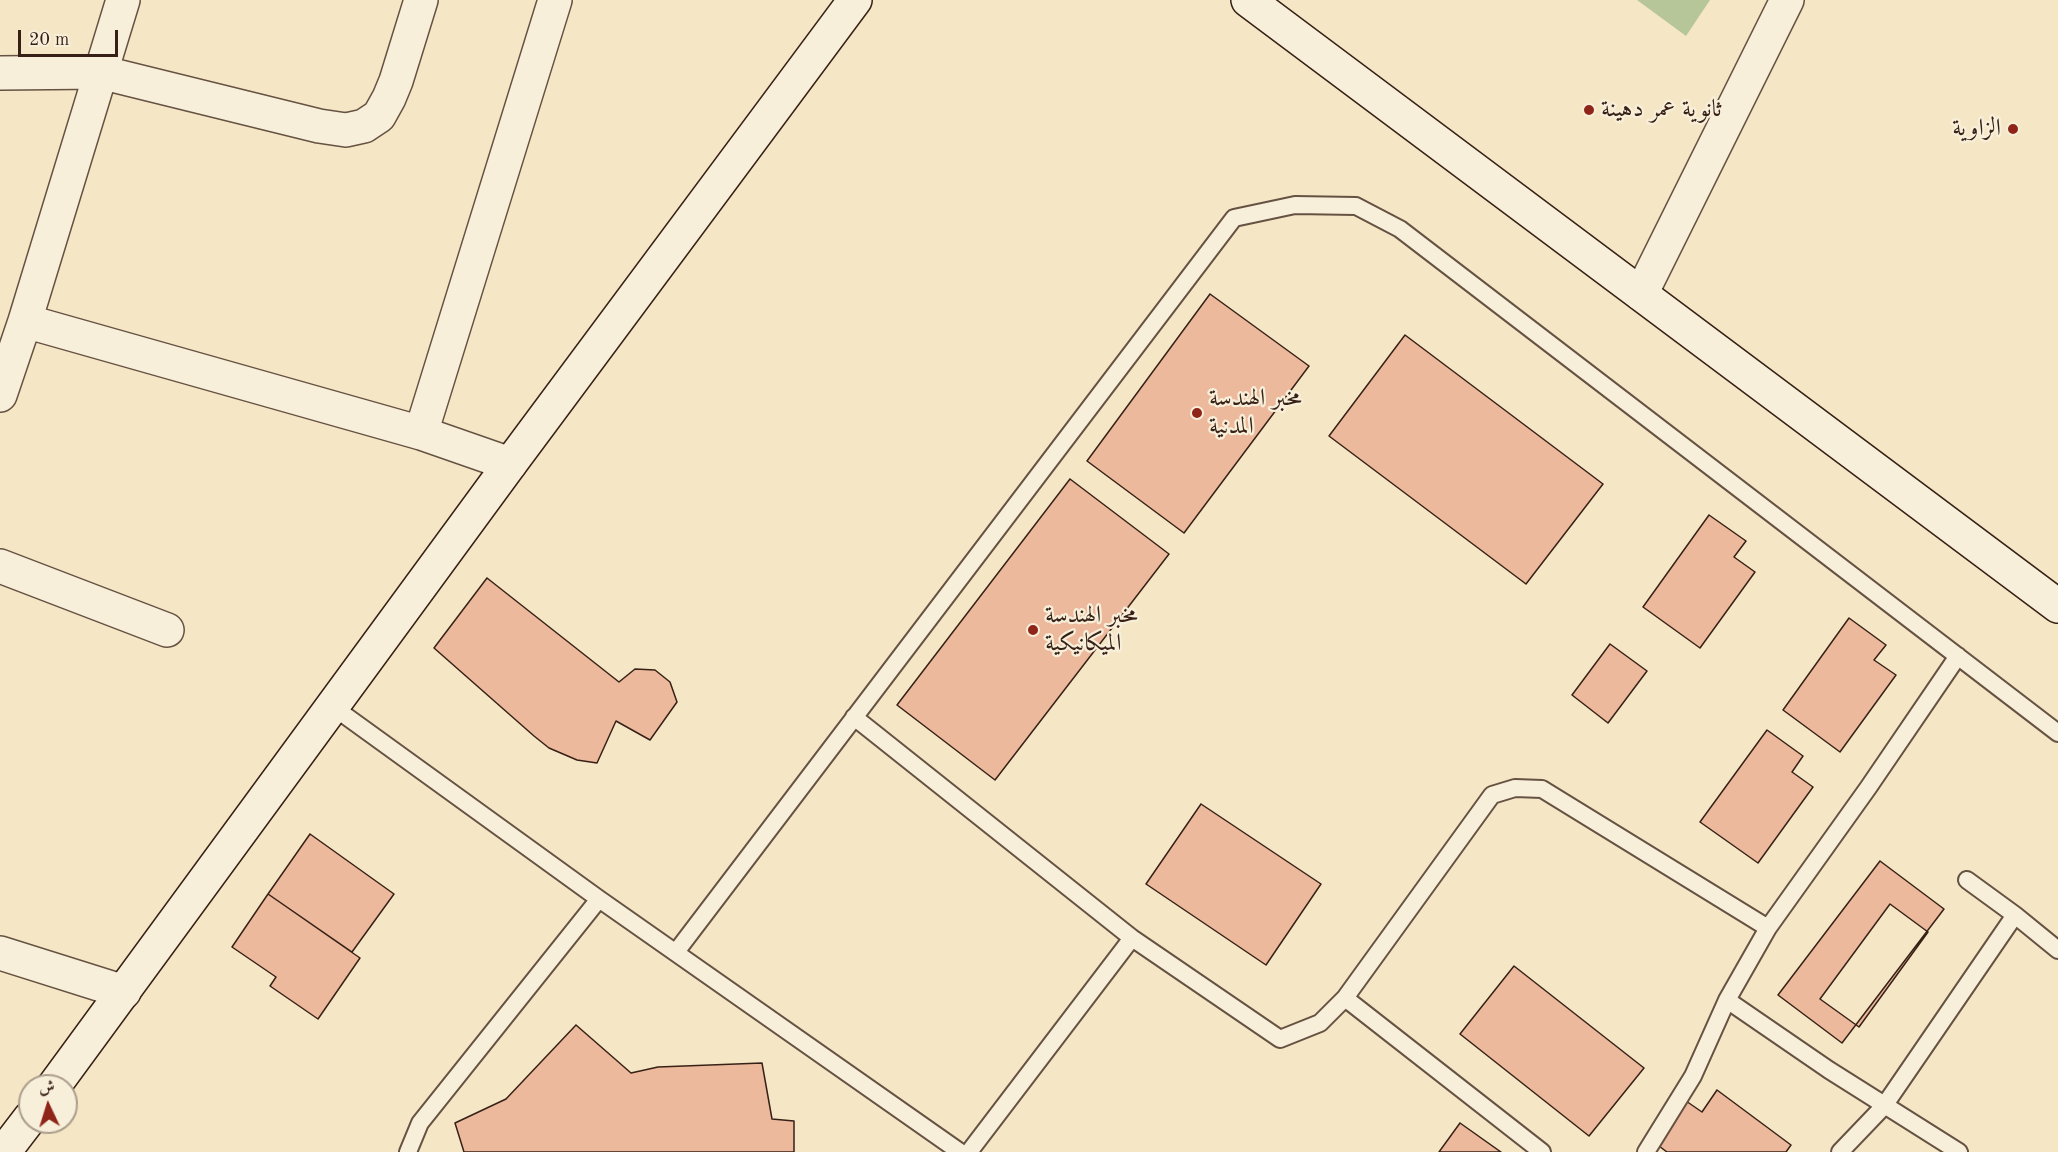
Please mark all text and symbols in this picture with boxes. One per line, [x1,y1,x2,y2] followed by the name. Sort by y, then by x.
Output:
[21,18,122,56] scale bar
[29,31,69,49] text: 20 m
[1601,96,1722,124] place label: ثانوية عمر دهينة
[1582,103,1596,117] marker: ثانوية عمر دهينة
[1952,115,2001,143] place label: الزاوية
[2006,122,2020,136] marker: الزاوية
[1209,385,1302,441] place label: مخبر الهندسة المدنية
[1190,406,1204,420] marker: مخبر الهندسة المدنية
[1045,602,1138,658] place label: مخبر الهندسة الميكانيكية
[1026,623,1040,637] marker: مخبر الهندسة الميكانيكية
[18,1074,78,1134] north arrow
[38,1080,55,1097] text: ش

